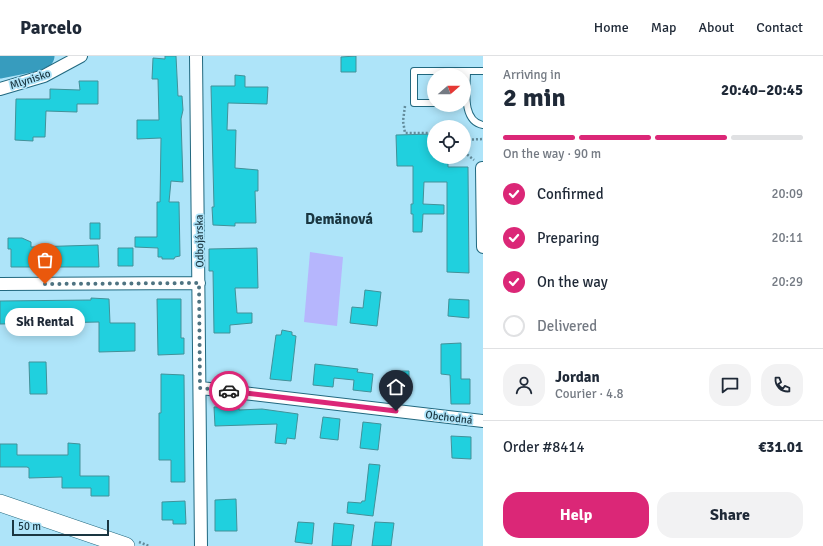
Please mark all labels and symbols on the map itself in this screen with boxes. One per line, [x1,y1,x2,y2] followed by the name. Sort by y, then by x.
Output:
[8,67,52,92] street label: Mlynisko
[427,68,471,112] north arrow
[305,210,373,228] district label: Demänová
[193,214,206,268] street label: Odbojárska
[28,243,62,284] pin
[5,308,85,336] callout: Ski Rental
[379,370,413,411] pin
[209,371,249,411] courier
[425,408,474,427] street label: Obchodná
[12,518,109,537] scale bar

